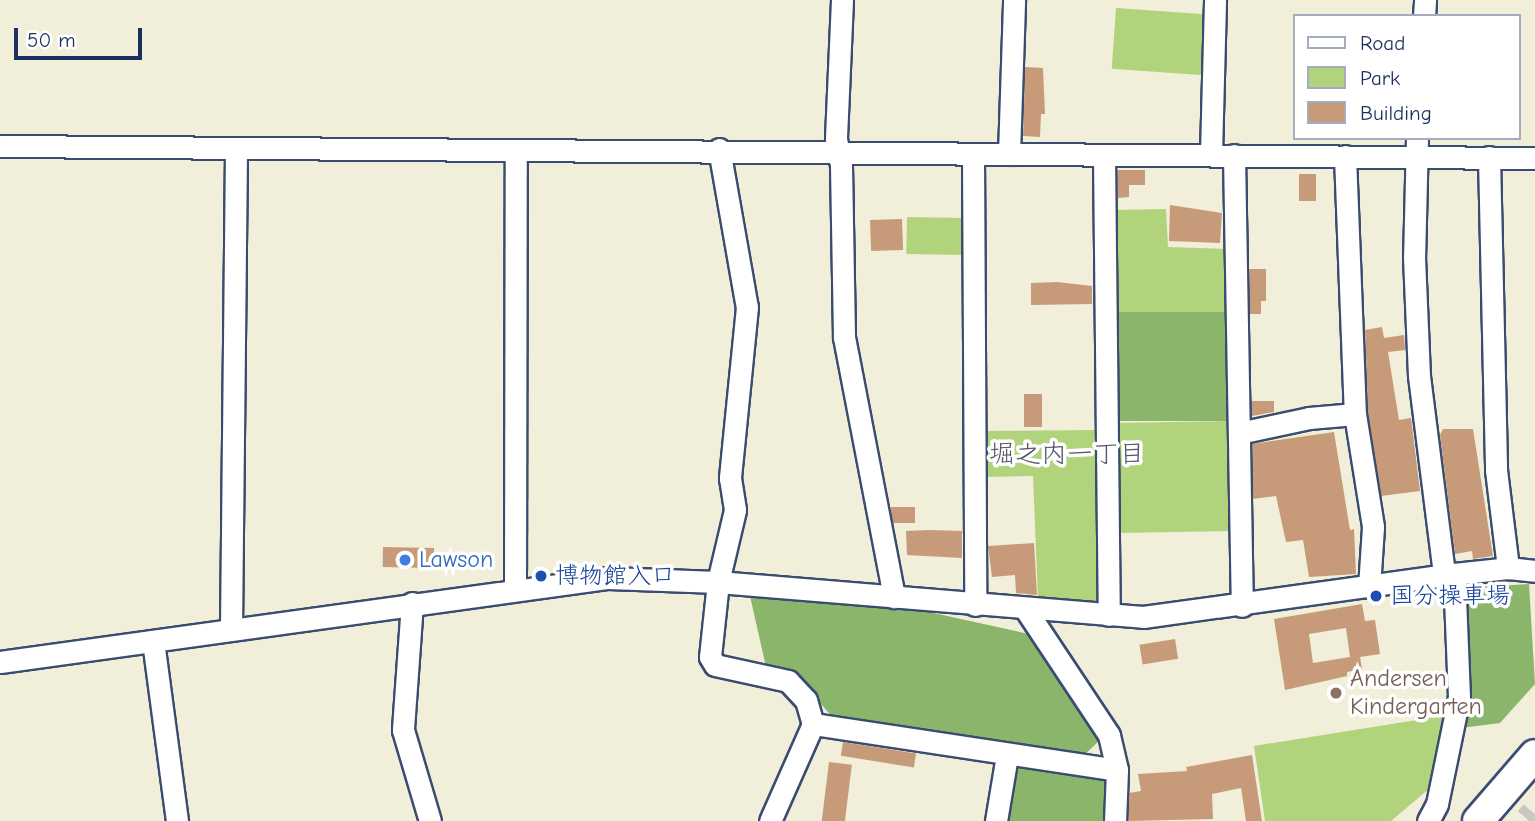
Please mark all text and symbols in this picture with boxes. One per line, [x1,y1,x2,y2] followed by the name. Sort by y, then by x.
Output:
[18,14,145,58] scale bar
[1294,14,1521,140] legend
[27,28,76,52] text: 50 m
[1360,31,1405,55] text: Road
[1360,66,1400,90] text: Park
[1360,101,1432,125] text: Building
[989,439,1145,471] district label: 堀之内一丁目
[419,546,493,574] place label: Lawson
[397,552,413,568] marker: Lawson
[555,562,675,590] place label: 博物館入口
[533,568,549,584] marker: 博物館入口
[1390,582,1510,610] place label: 国分操車場
[1368,588,1384,604] marker: 国分操車場
[1350,665,1482,721] place label: Andersen Kindergarten
[1328,685,1344,701] marker: Andersen Kindergarten

